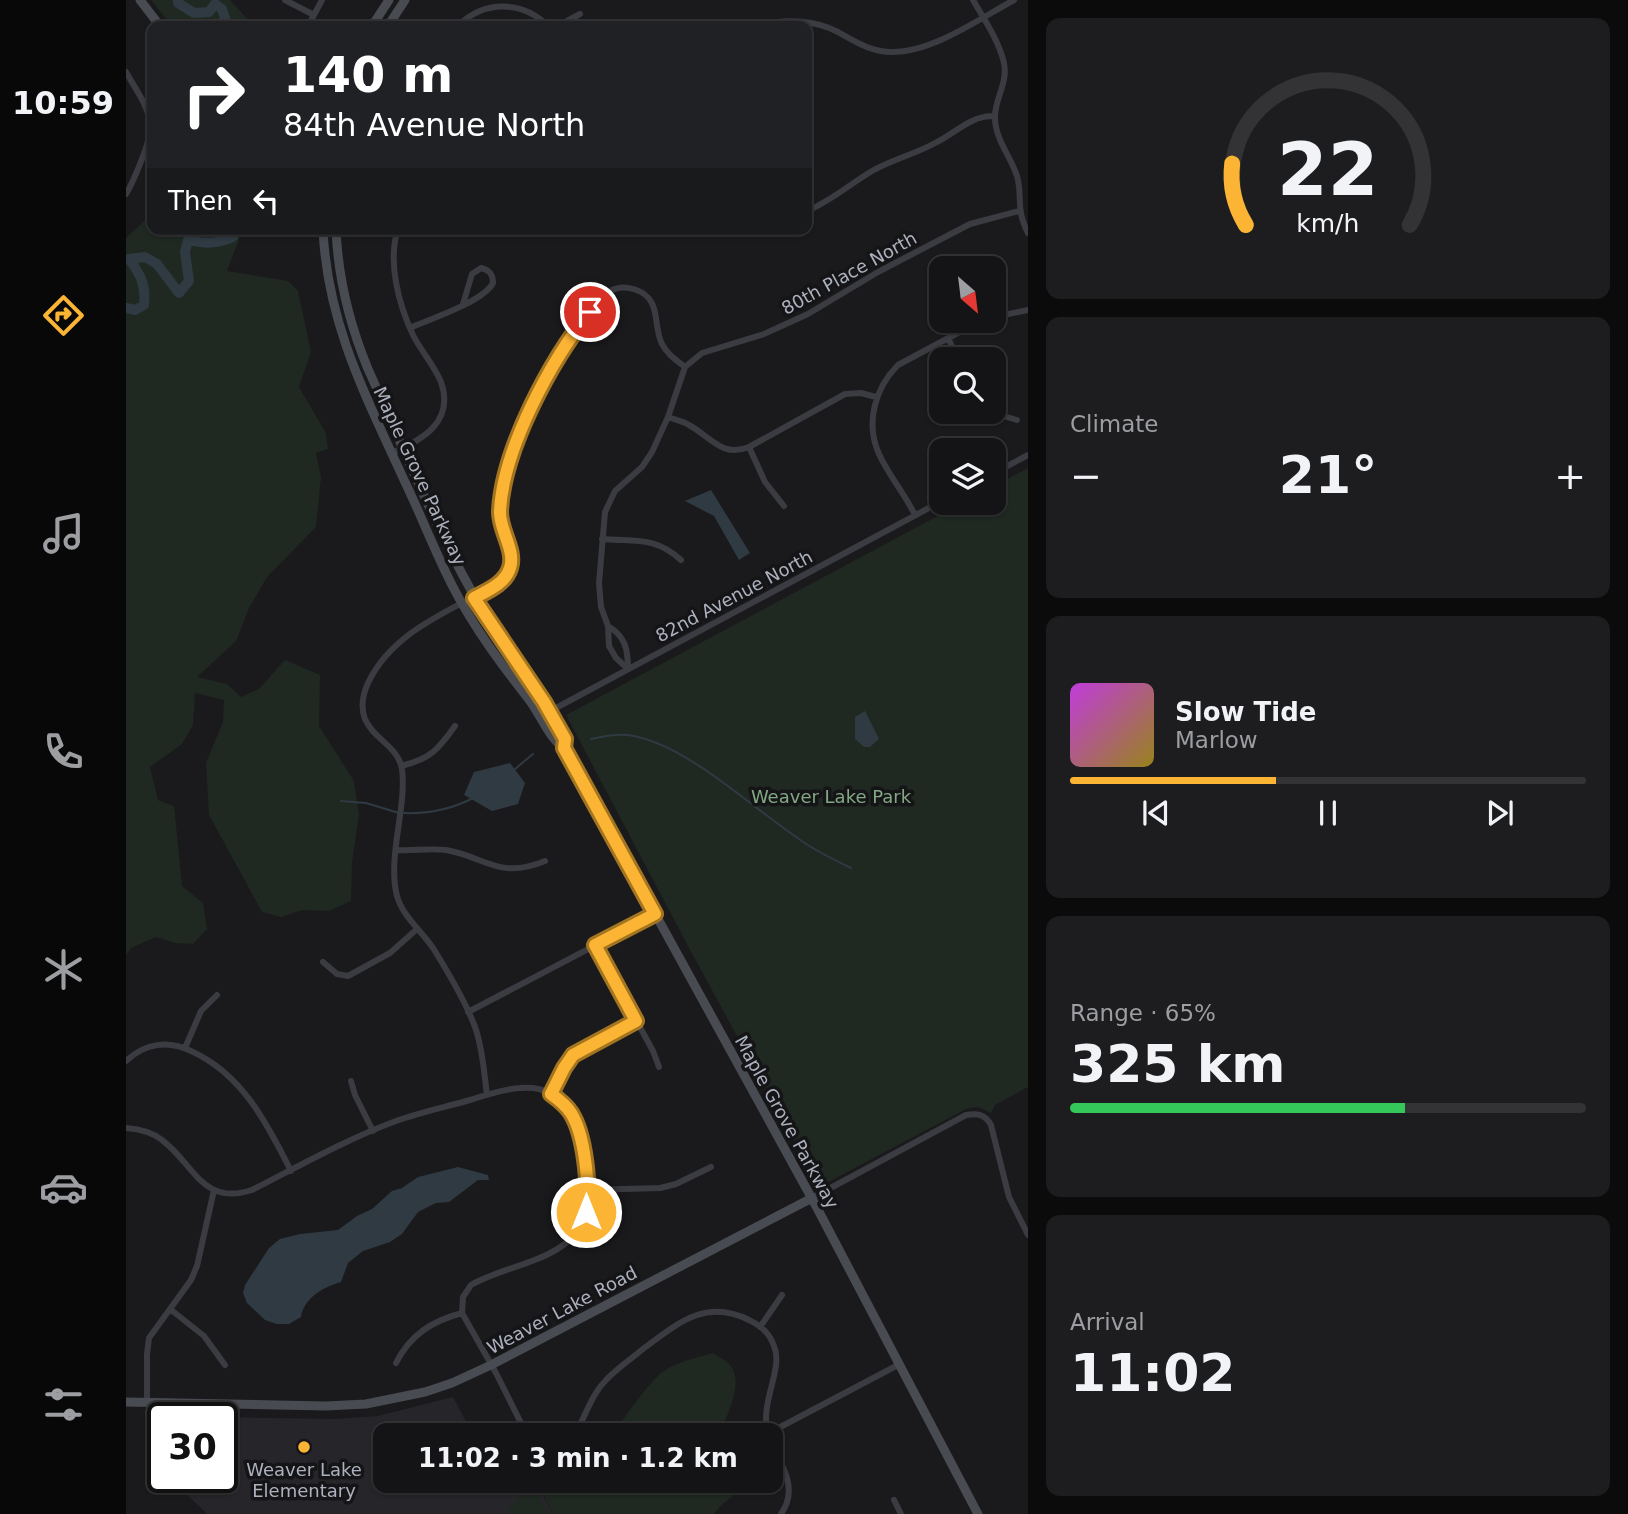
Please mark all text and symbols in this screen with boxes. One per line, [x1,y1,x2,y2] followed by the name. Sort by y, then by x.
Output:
[283,47,453,104] text: 140 m
[168,49,259,140] icon: right
[12,84,114,122] text: 10:59
[283,106,585,144] text: 84th Avenue North
[1277,127,1379,212] text: 22
[247,182,285,220] icon: left
[168,186,233,216] text: Then
[1296,208,1360,237] text: km/h
[778,227,920,319] street label: 80th Place North
[929,256,1006,332] north arrow
[929,256,1006,515] map controls
[560,282,620,342] pin
[39,291,88,340] icon: directions
[571,293,609,331] icon: arrive
[929,347,1006,424] button: search
[369,383,471,569] street label: Maple Grove Parkway
[1070,411,1159,437] text: Climate
[929,438,1006,515] button: layers
[1279,445,1377,505] text: 21°
[1070,454,1102,498] text: −
[1554,454,1586,498] text: +
[39,509,88,558] icon: music
[652,546,816,646] street label: 82nd Avenue North
[1175,697,1316,727] text: Slow Tide
[39,727,88,776] icon: phone
[1175,727,1258,753] text: Marlow
[751,786,912,807] park label: Weaver Lake Park
[1137,794,1175,832] icon: previous
[1309,794,1347,832] icon: pause
[1481,794,1519,832] icon: next
[39,945,88,994] icon: climate
[1070,1000,1216,1026] text: Range · 65%
[731,1032,843,1212] street label: Maple Grove Parkway
[1070,1034,1285,1094] text: 325 km
[39,1163,88,1212] icon: car
[549,1175,623,1249] position arrow
[484,1262,640,1358] street label: Weaver Lake Road
[1070,1309,1145,1335] text: Arrival
[1070,1343,1236,1403] text: 11:02
[39,1380,88,1429] icon: filters
[147,1402,238,1493] speed limit sign: 30
[296,1439,312,1455] marker: Weaver Lake Elementary
[418,1443,738,1473] text: 11:02 · 3 min · 1.2 km
[246,1459,362,1501] place label: Weaver Lake Elementary

